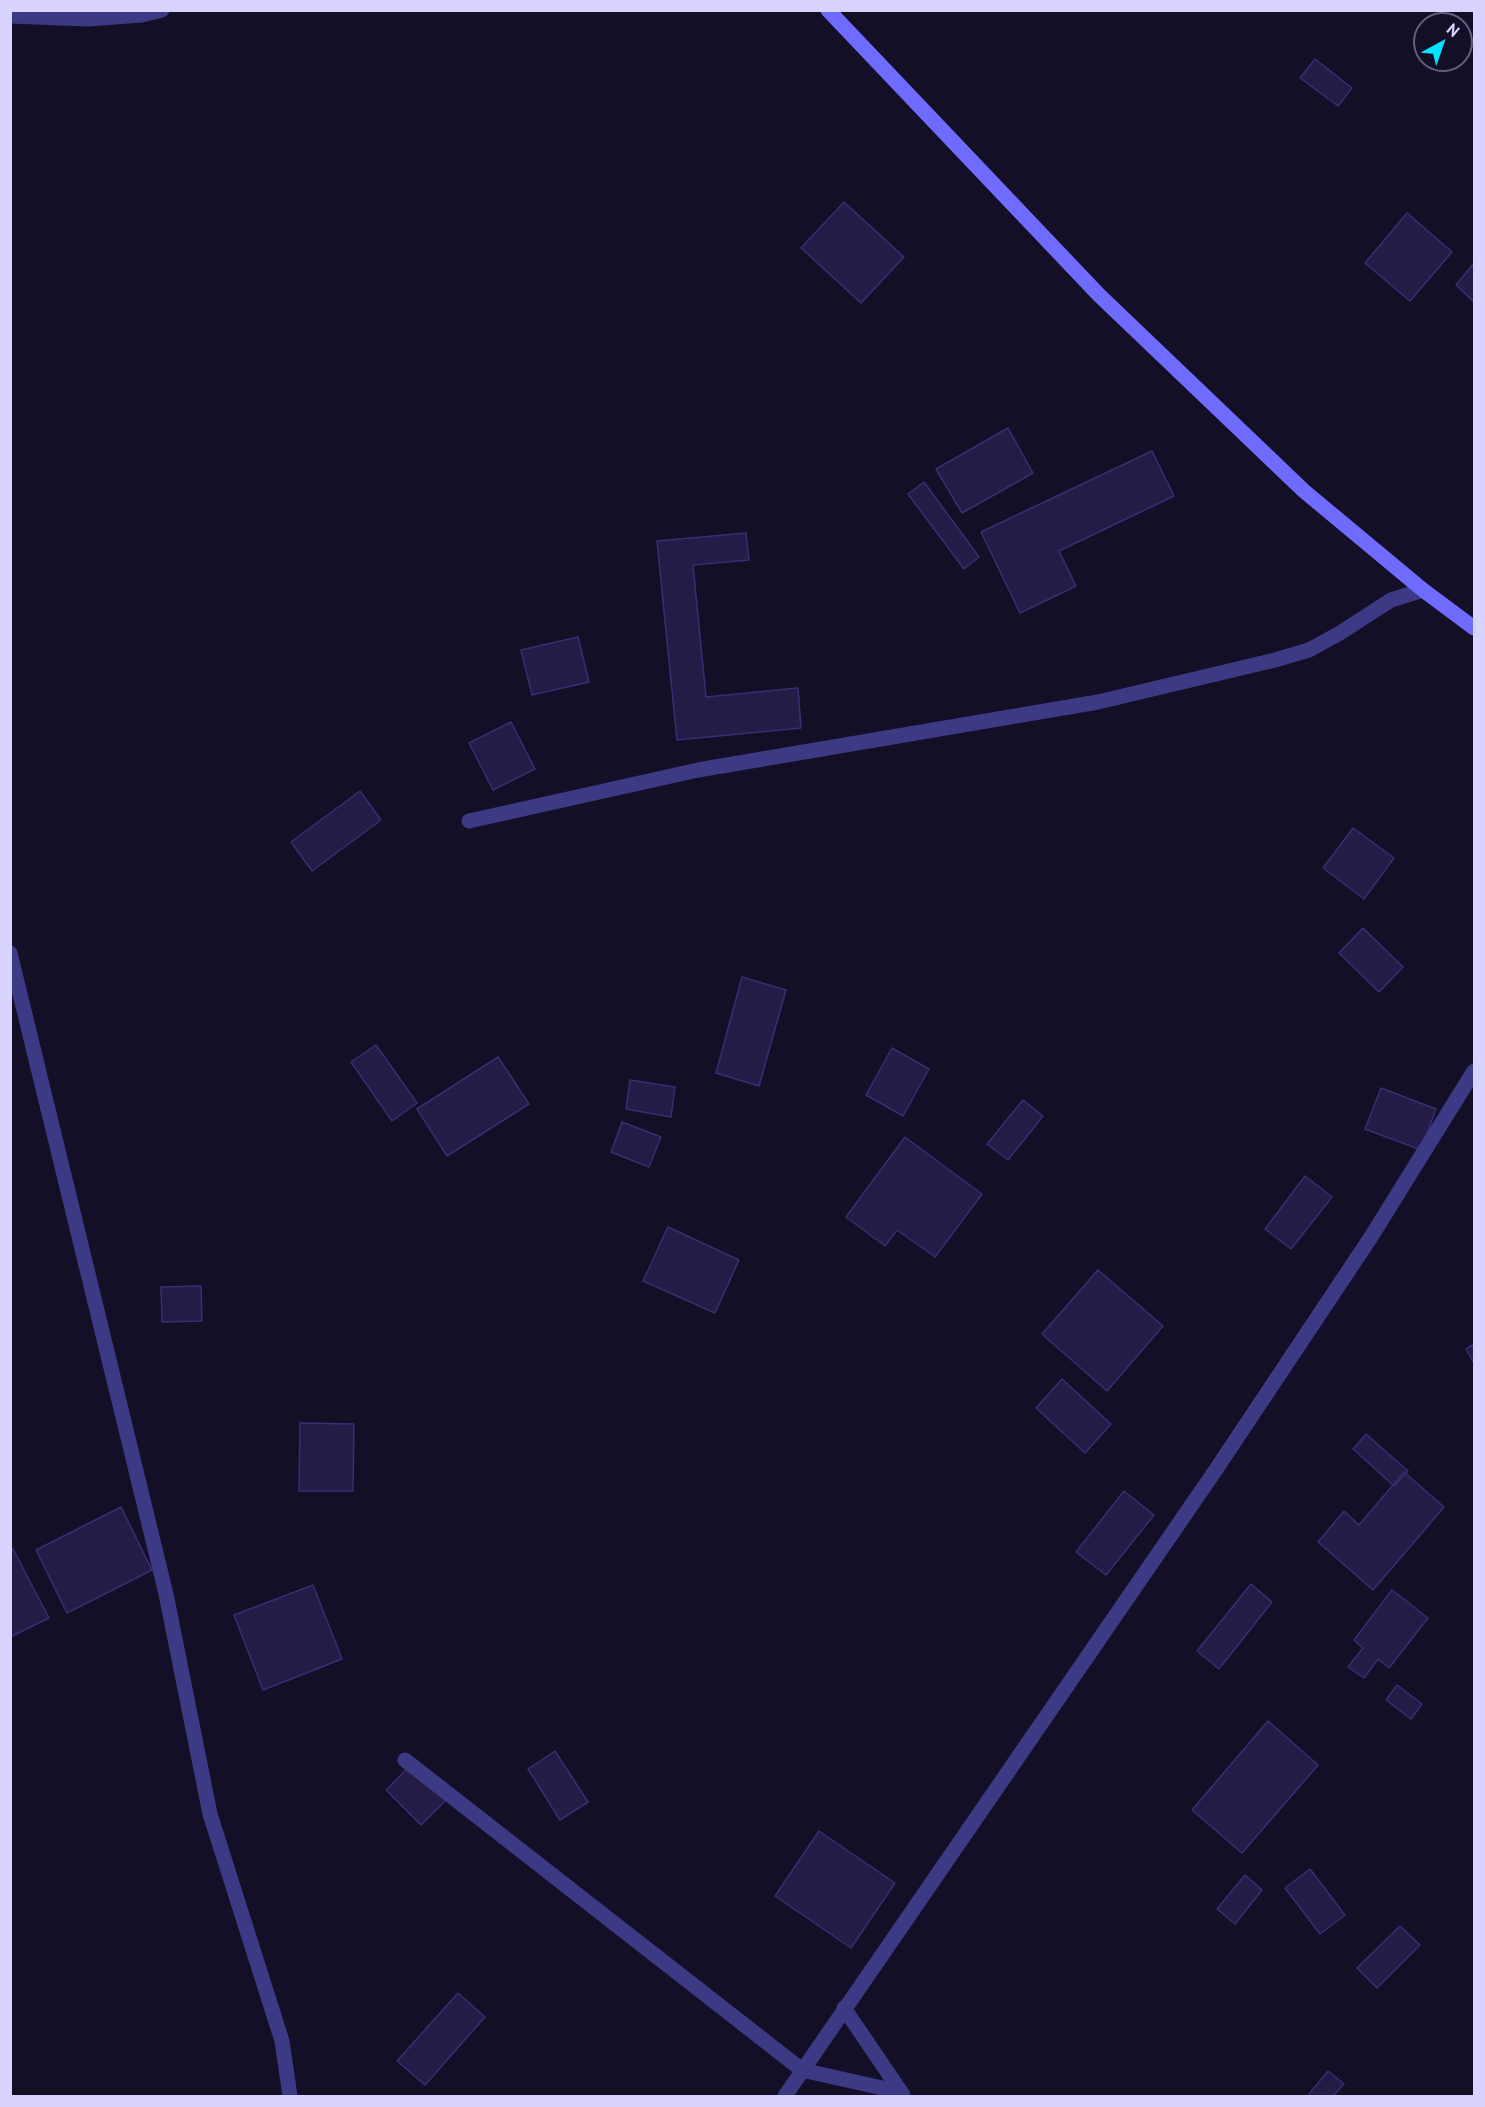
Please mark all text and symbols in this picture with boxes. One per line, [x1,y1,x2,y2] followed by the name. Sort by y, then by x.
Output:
[1413,12,1473,72] north arrow
[1443,19,1464,41] text: N

